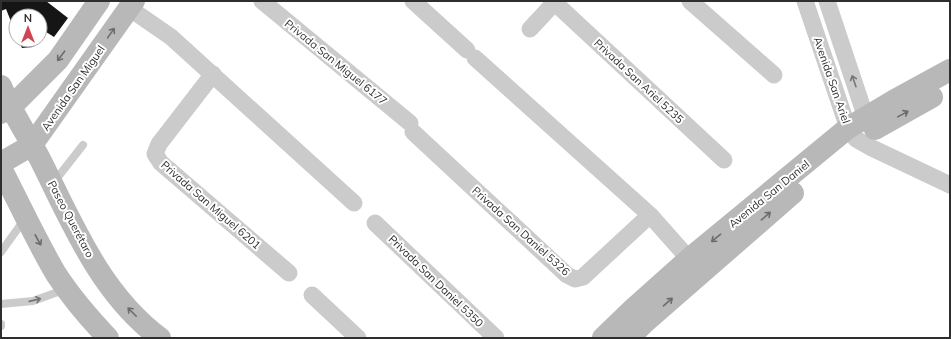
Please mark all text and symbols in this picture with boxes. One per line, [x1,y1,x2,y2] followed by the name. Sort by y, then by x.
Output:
[8,8,48,48] north arrow
[24,11,32,25] text: N
[282,16,390,108] street label: Privada San Miguel 6177
[107,28,115,39] one-way arrow
[811,35,853,125] street label: Avenida San Ariel
[591,36,687,126] street label: Privada San Ariel 5235
[38,43,108,133] street label: Avenida San Miguel
[57,50,65,61] one-way arrow
[850,74,857,87] one-way arrow
[897,109,909,117] one-way arrow
[726,157,812,231] street label: Avenida San Daniel
[158,158,264,252] street label: Privada San Miguel 6201
[45,178,97,260] street label: Paseo Querétaro
[469,183,573,279] street label: Privada San Daniel 5326
[761,212,771,221] one-way arrow
[386,232,487,330] street label: Privada San Daniel 5350
[710,233,721,242] one-way arrow
[35,234,43,246] one-way arrow
[28,296,41,304] one-way arrow
[663,297,673,307] one-way arrow
[127,307,137,317] one-way arrow

